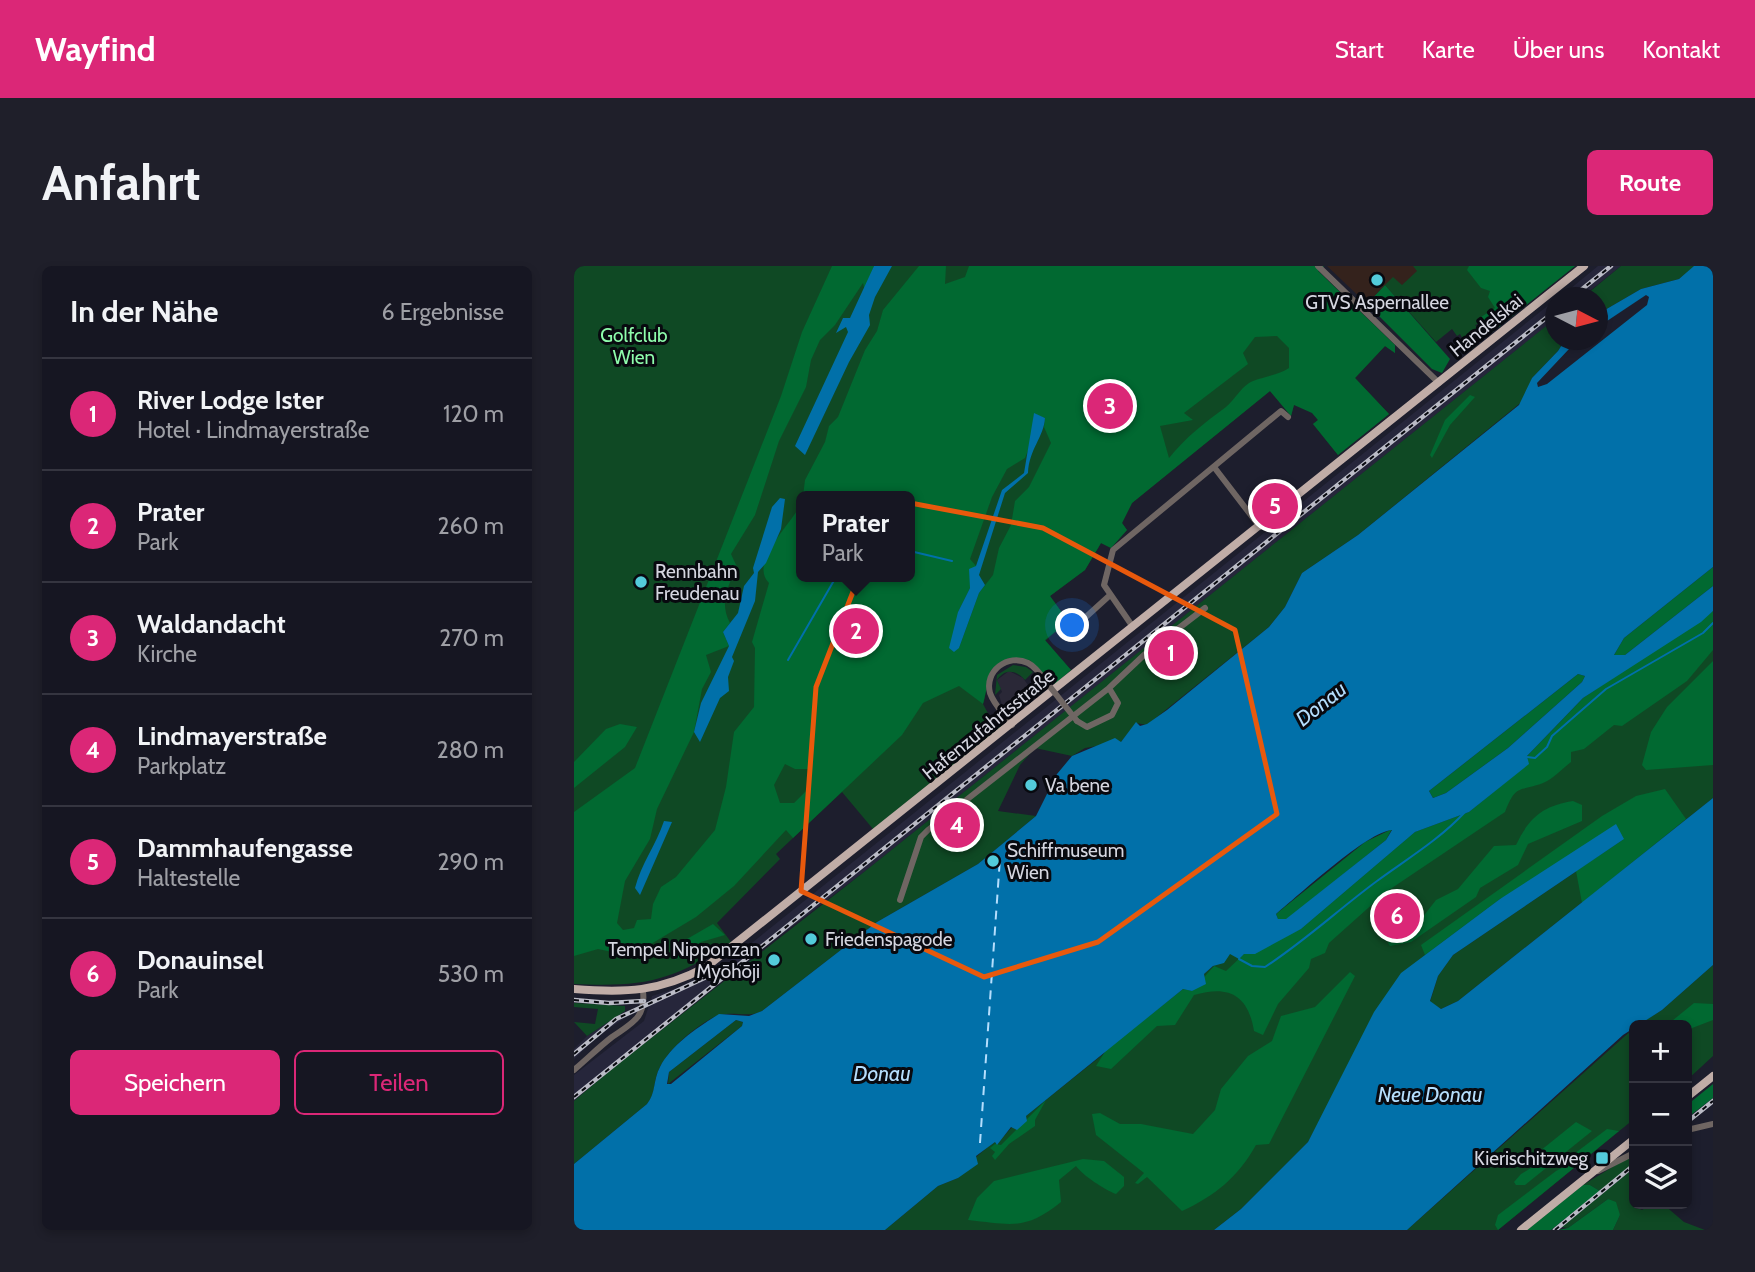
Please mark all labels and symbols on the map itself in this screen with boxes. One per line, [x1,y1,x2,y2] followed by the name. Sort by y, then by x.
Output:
[1369,272,1385,288] marker: GTVS Aspernallee
[1545,287,1608,350] north arrow
[1445,289,1527,362] street label: Handelskai
[1305,291,1449,314] place label: GTVS Aspernallee
[600,324,668,369] park label: Golfclub Wien
[1087,380,1133,432] pin: 3
[1252,480,1298,532] pin: 5
[655,560,740,605] place label: Rennbahn Freudenau
[633,574,649,590] marker: Rennbahn Freudenau
[833,605,879,657] pin: 2
[1055,608,1089,642] your location
[1148,627,1194,679] pin: 1
[918,664,1059,785] street label: Hafenzufahrtsstraße
[1290,676,1351,731] water label: Donau
[1045,774,1110,797] place label: Va bene
[1023,777,1039,793] marker: Va bene
[934,799,980,851] pin: 4
[1007,839,1124,884] place label: Schiffmuseum Wien
[985,853,1001,869] marker: Schiffmuseum Wien
[1374,890,1420,942] pin: 6
[825,928,953,951] place label: Friedenspagode
[803,931,819,947] marker: Friedenspagode
[608,938,760,983] place label: Tempel Nipponzan Myōhōji
[766,952,782,968] marker: Tempel Nipponzan Myōhōji
[853,1061,911,1086] water label: Donau
[1378,1082,1482,1107] water label: Neue Donau
[1474,1147,1589,1170] place label: Kierischitzweg
[1594,1150,1610,1166] marker: Kierischitzweg

